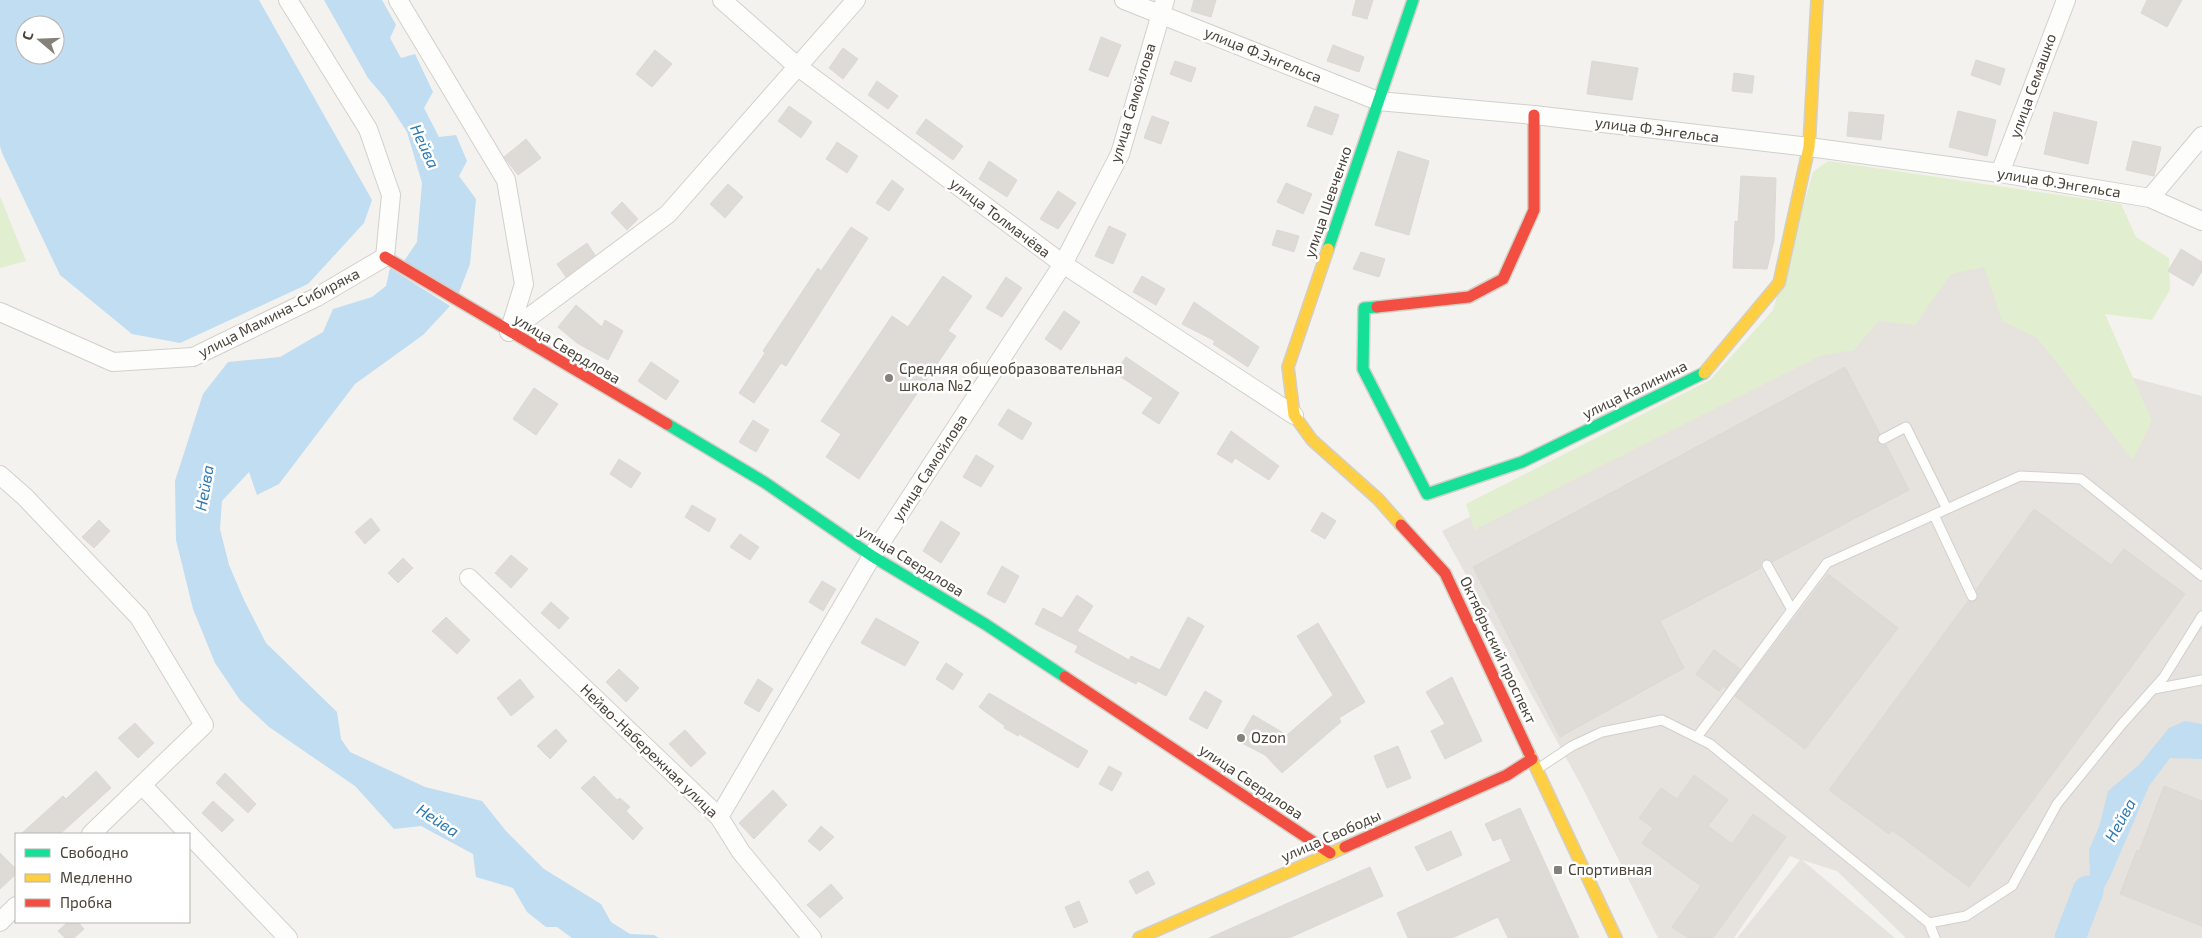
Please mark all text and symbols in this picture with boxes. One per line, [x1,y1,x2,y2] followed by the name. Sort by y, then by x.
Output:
[15,15,65,65] north arrow
[1202,22,1325,87] street label: улица Ф.Энгельса
[18,29,37,42] text: С
[2005,31,2060,141] street label: улица Семашко
[1105,41,1160,165] street label: улица Самойлова
[1594,112,1720,147] street label: улица Ф.Энгельса
[407,121,444,171] water label: Нейва
[1300,143,1356,260] street label: улица Шевченко
[1996,163,2122,202] street label: улица Ф.Энгельса
[946,174,1054,262] street label: улица Толмачёва
[195,264,363,362] street label: улица Мамина-Сибиряка
[510,309,624,388] street label: улица Свердлова
[1579,356,1690,423] street label: улица Калинина
[899,359,1123,394] place label: Средняя общеобразовательная школа №2
[883,372,895,384] marker: Средняя общеобразовательная школа №2
[888,410,971,525] street label: улица Самойлова
[190,463,217,512] water label: Нейва
[855,520,968,601] street label: улица Свердлова
[1457,573,1541,726] street label: Октябрьский проспект
[576,680,722,822] street label: Нейво-Набережная улица
[1251,728,1286,746] place label: Ozon
[1235,732,1247,744] marker: Ozon
[1196,740,1307,823] street label: улица Свердлова
[2100,795,2139,845] water label: Нейва
[414,799,463,840] water label: Нейва
[1278,805,1384,866] street label: улица Свободы
[15,833,190,923] legend
[60,843,129,861] text: Свободно
[1568,860,1652,878] place label: Спортивная
[1552,864,1564,876] marker: Спортивная
[60,868,133,886] text: Медленно
[60,893,112,911] text: Пробка

